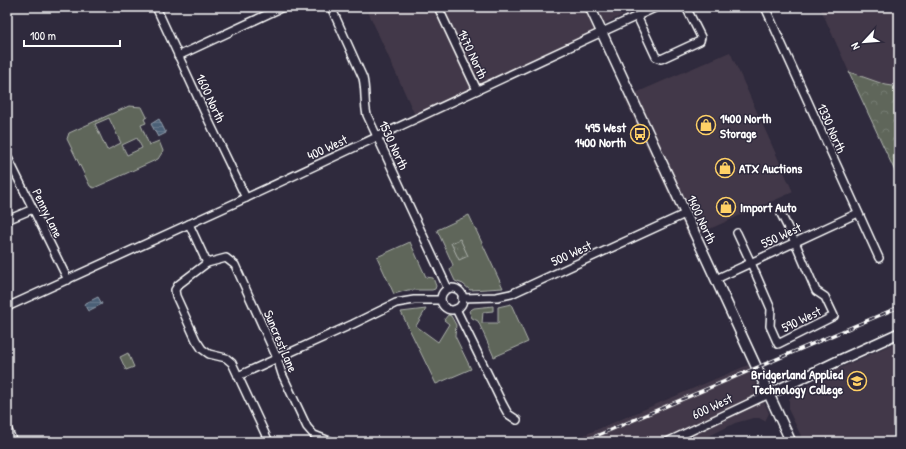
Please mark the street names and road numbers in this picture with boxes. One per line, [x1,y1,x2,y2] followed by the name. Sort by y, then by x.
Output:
[454,27,492,82] street label: 1470 North
[192,71,230,126] street label: 1600 North
[813,100,851,156] street label: 1330 North
[375,118,413,173] street label: 1530 North
[304,130,350,164] street label: 400 West
[28,185,68,241] street label: Penny Lane
[683,192,721,247] street label: 1400 North
[758,218,805,252] street label: 550 West
[548,236,595,270] street label: 500 West
[778,302,824,336] street label: 590 West
[260,307,302,375] street label: Suncrest Lane
[689,389,736,423] street label: 600 West

